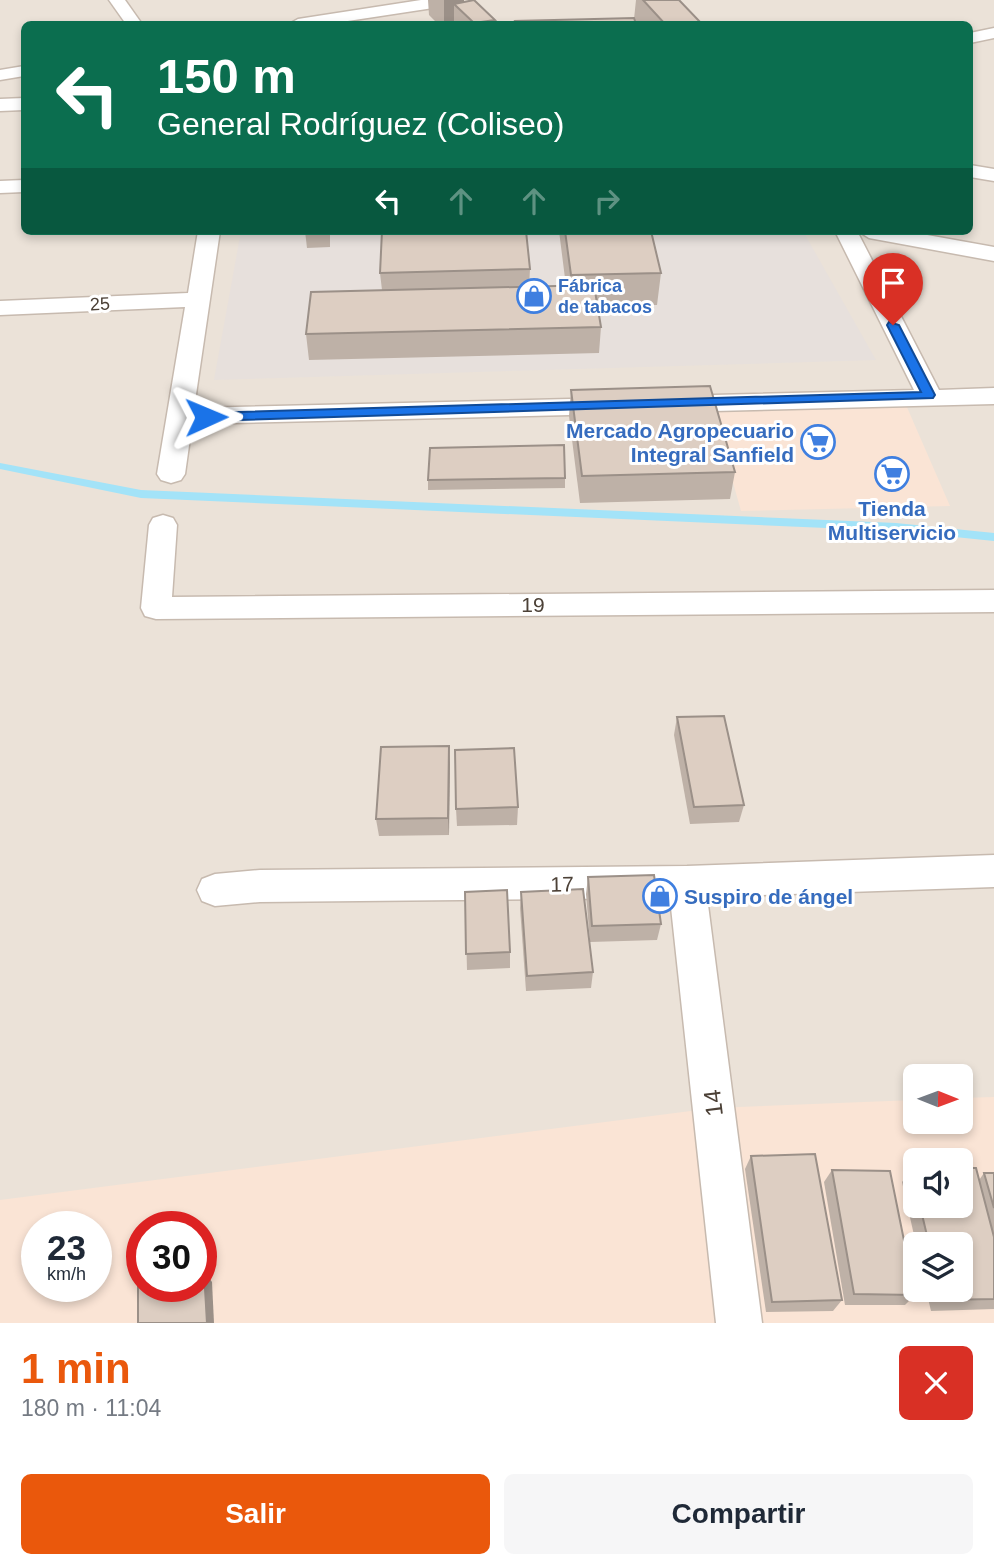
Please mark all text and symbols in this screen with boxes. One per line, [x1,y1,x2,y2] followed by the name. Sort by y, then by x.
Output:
[42,49,133,140] icon: left
[157,49,296,103] text: 150 m
[157,106,564,142] text: General Rodríguez (Coliseo)
[369,182,407,220] icon: left
[442,182,480,220] icon: ahead
[515,182,553,220] icon: ahead
[588,182,626,220] icon: right
[863,253,923,325] pin
[874,264,912,302] icon: arrive
[558,276,652,317] place label: Fábrica de tabacos
[515,277,553,315] shop icon: Fábrica de tabacos
[89,293,111,315] street label: 25
[169,380,243,454] position arrow
[566,419,794,466] place label: Mercado Agropecuario Integral Sanfield
[799,423,837,461] supermarket icon: Mercado Agropecuario Integral Sanfield
[873,455,911,493] supermarket icon: Tienda Multiservicio
[828,497,956,544] place label: Tienda Multiservicio
[521,593,545,616] street label: 19
[550,872,574,896] street label: 17
[641,877,679,915] shop icon: Suspiro de ángel
[684,885,853,908] place label: Suspiro de ángel
[903,1064,973,1134] north arrow
[903,1064,973,1302] map controls
[698,1088,728,1118] street label: 14
[903,1148,973,1218] button: sound
[126,1211,217,1302] speed limit sign: 30
[47,1228,86,1267] text: 23
[903,1232,973,1302] button: layers
[47,1264,86,1284] text: km/h
[21,1345,131,1392] text: 1 min
[899,1346,973,1420] button: close
[21,1395,161,1421] text: 180 m · 11:04
[21,1474,490,1554] button: Salir
[504,1474,973,1554] button: Compartir

